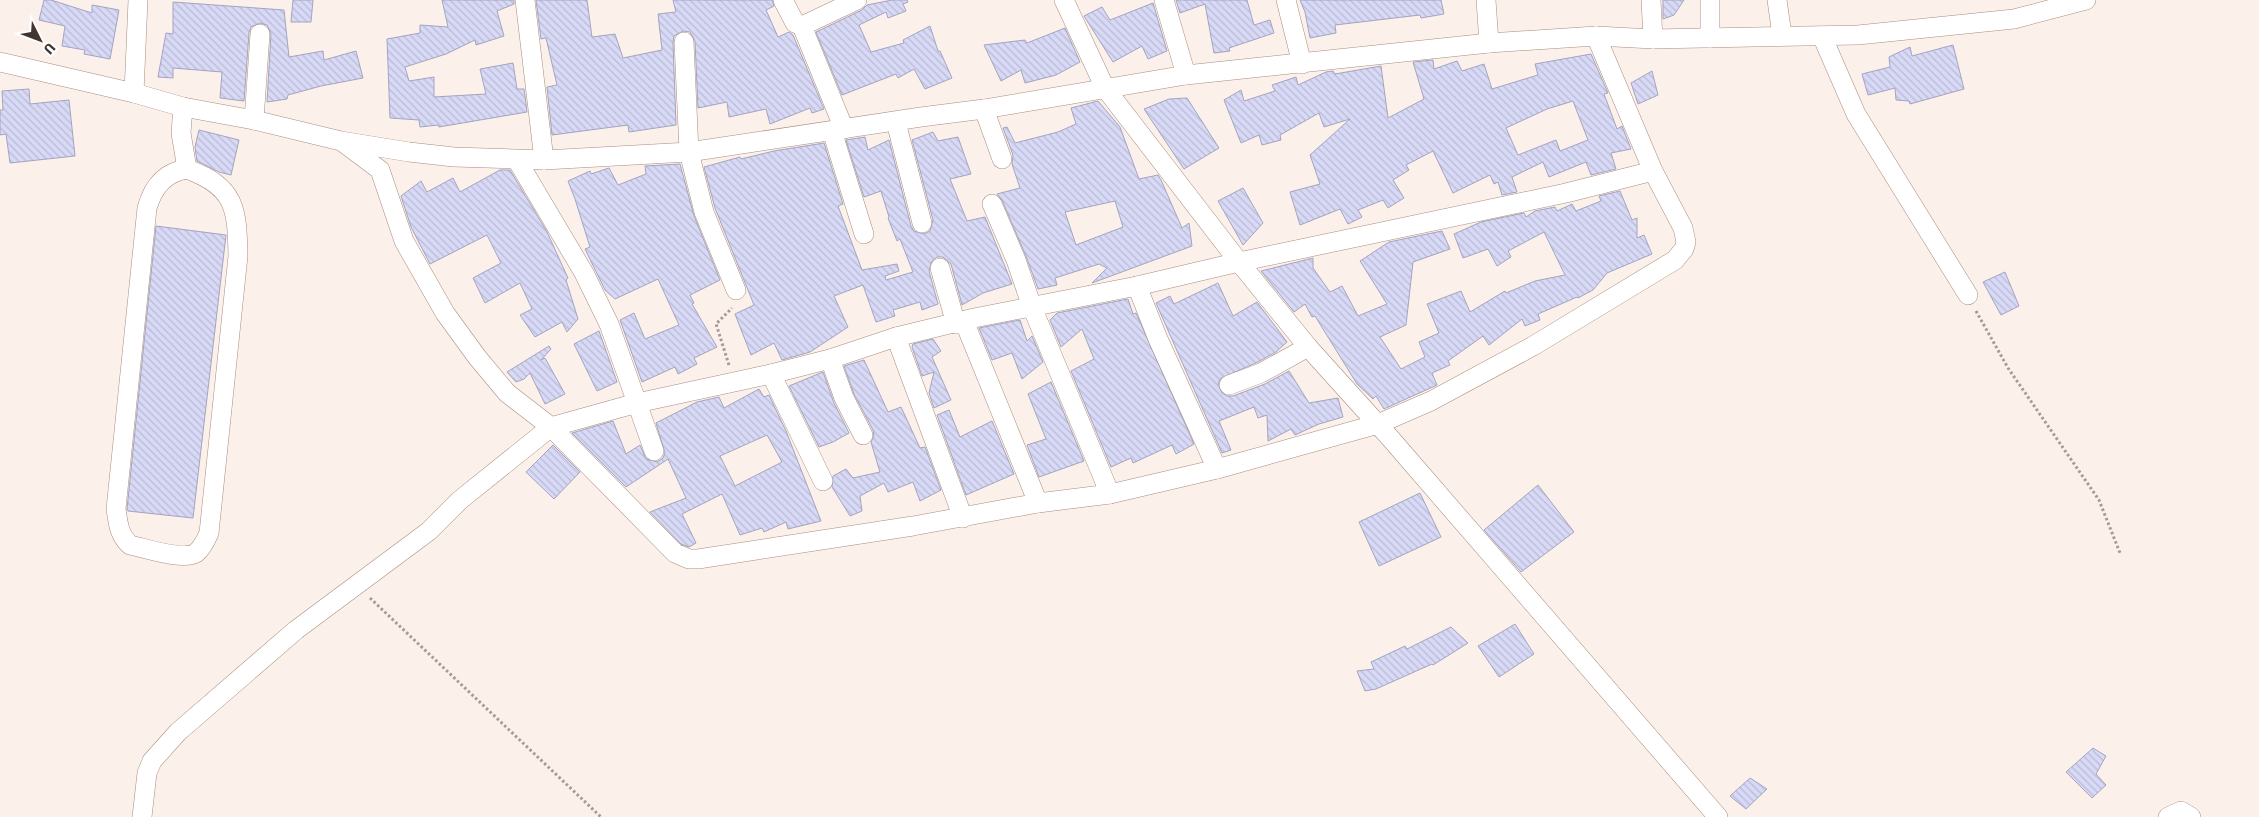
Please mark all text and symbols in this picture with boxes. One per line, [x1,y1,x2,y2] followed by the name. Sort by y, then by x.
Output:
[15,15,65,65] north arrow
[40,39,59,57] text: U

